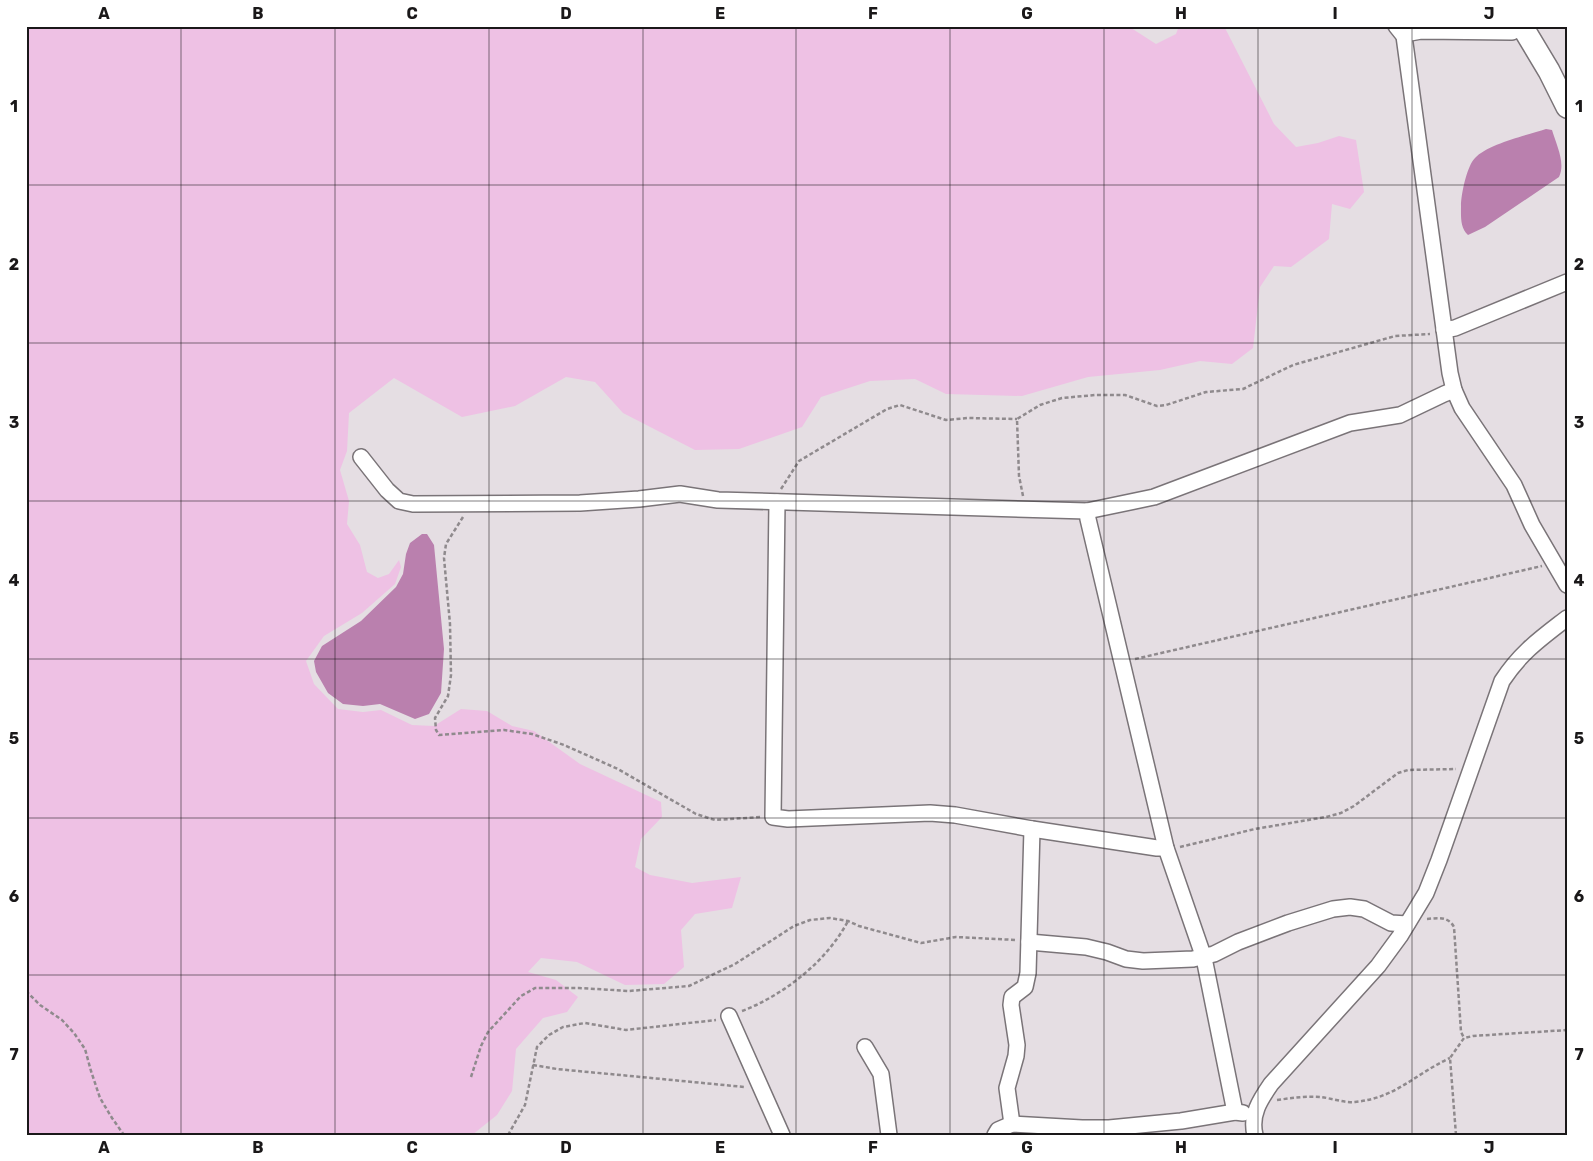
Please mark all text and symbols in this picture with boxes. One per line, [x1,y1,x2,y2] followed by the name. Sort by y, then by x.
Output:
[98,4,110,23] text: A
[252,4,264,23] text: B
[406,4,418,23] text: C
[560,4,572,23] text: D
[715,4,725,23] text: E
[868,4,878,23] text: F
[1021,4,1033,23] text: G
[1175,4,1187,23] text: H
[1332,4,1338,23] text: I
[1484,4,1494,23] text: J
[10,97,18,116] text: 1
[1575,97,1583,116] text: 1
[9,255,19,274] text: 2
[1574,255,1584,274] text: 2
[9,413,19,432] text: 3
[1574,413,1584,432] text: 3
[9,571,20,590] text: 4
[1574,571,1585,590] text: 4
[9,729,19,748] text: 5
[1574,729,1584,748] text: 5
[9,887,19,906] text: 6
[1574,887,1584,906] text: 6
[9,1045,19,1064] text: 7
[1574,1045,1584,1064] text: 7
[98,1138,110,1157] text: A
[252,1138,264,1157] text: B
[406,1138,418,1157] text: C
[560,1138,572,1157] text: D
[715,1138,725,1157] text: E
[868,1138,878,1157] text: F
[1021,1138,1033,1157] text: G
[1175,1138,1187,1157] text: H
[1332,1138,1338,1157] text: I
[1484,1138,1494,1157] text: J

